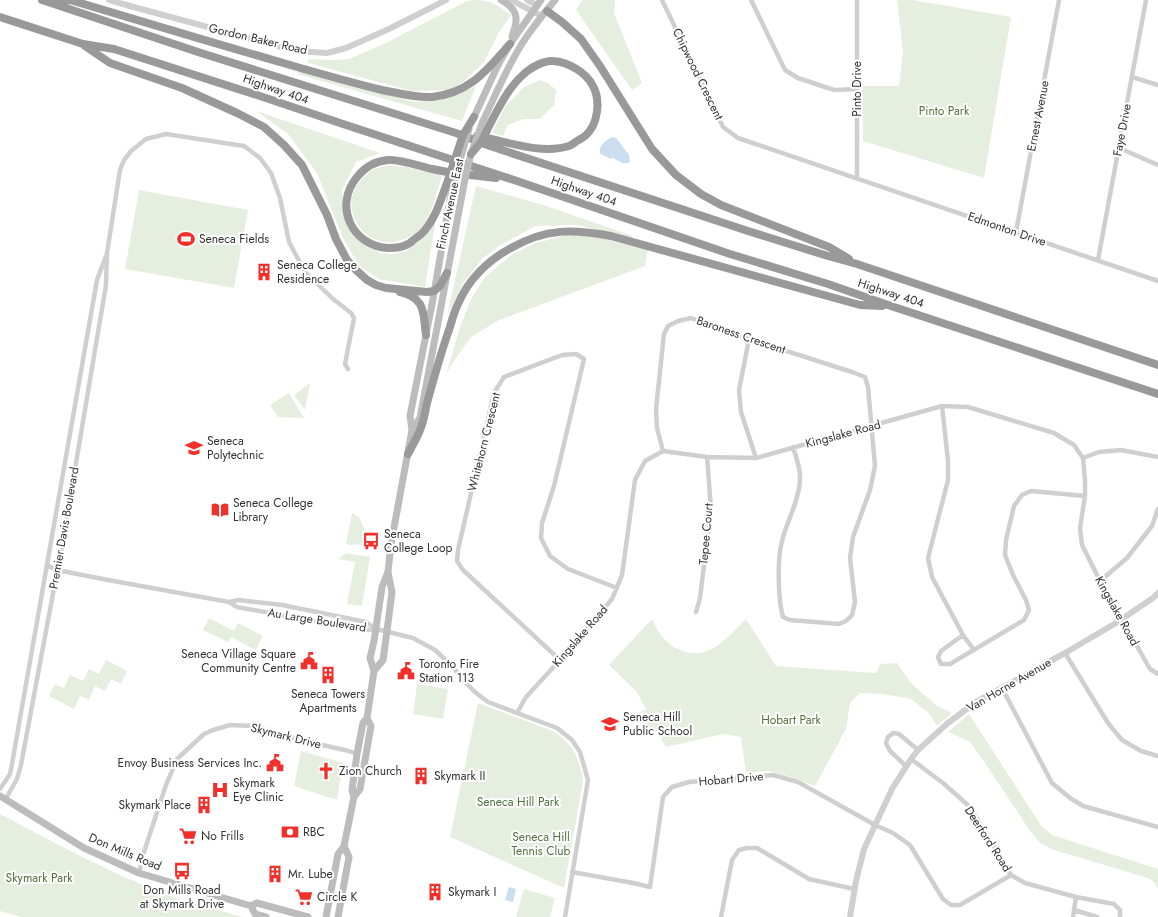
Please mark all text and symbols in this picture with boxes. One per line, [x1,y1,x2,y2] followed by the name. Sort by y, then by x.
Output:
[207,19,309,59] street label: Gordon Baker Road
[668,25,728,123] street label: Chipwood Crescent
[848,61,866,117] street label: Pinto Drive
[241,69,311,109] street label: Highway 404
[1022,79,1054,153] street label: Ernest Avenue
[919,102,970,120] park label: Pinto Park
[1108,102,1136,158] street label: Faye Drive
[432,157,468,251] street label: Finch Avenue East
[549,171,619,211] street label: Highway 404
[965,207,1049,251] street label: Edmonton Drive
[176,229,196,249] sports icon: Seneca Fields
[199,230,269,248] place label: Seneca Fields
[277,256,357,288] place label: Seneca College Residence
[254,262,274,282] building icon: Seneca College Residence
[856,274,926,312] street label: Highway 404
[694,311,788,359] street label: Baroness Crescent
[463,390,505,493] street label: Whitehorn Crescent
[803,415,883,453] street label: Kingslake Road
[207,432,264,464] place label: Seneca Polytechnic
[184,438,204,458] school or university icon: Seneca Polytechnic
[44,465,84,591] street label: Premier Davis Boulevard
[233,494,313,526] place label: Seneca College Library
[210,500,230,520] library icon: Seneca College Library
[694,503,718,565] street label: Tepee Court
[384,525,453,557] place label: Seneca College Loop
[361,531,381,551] bus stop icon: Seneca College Loop
[1090,573,1144,649] street label: Kingslake Road
[548,601,612,671] street label: Kingslake Road
[266,603,368,637] street label: Au Large Boulevard
[181,645,296,677] place label: Seneca Village Square Community Centre
[299,651,319,671] public building icon: Seneca Village Square Community Centre
[963,653,1055,717] street label: Van Horne Avenue
[419,655,479,687] place label: Toronto Fire Station 113
[396,661,416,681] public building icon: Toronto Fire Station 113
[318,665,338,685] building icon: Seneca Towers Apartments
[291,685,365,717] place label: Seneca Towers Apartments
[623,708,692,740] place label: Seneca Hill Public School
[761,711,822,729] park label: Hobart Park
[600,714,620,734] school or university icon: Seneca Hill Public School
[249,719,323,753] street label: Skymark Drive
[265,753,285,773] public building icon: Envoy Business Services Inc.
[118,754,262,772] place label: Envoy Business Services Inc.
[316,761,336,781] church icon: Zion Church
[339,762,402,780] place label: Zion Church
[411,766,431,786] building icon: Skymark II
[434,767,485,785] place label: Skymark II
[698,767,764,791] street label: Hobart Drive
[233,774,284,806] place label: Skymark Eye Clinic
[210,780,230,800] hospital icon: Skymark Eye Clinic
[477,793,560,811] park label: Seneca Hill Park
[194,795,214,815] building icon: Skymark Place
[119,796,191,814] place label: Skymark Place
[960,803,1016,875] street label: Deerford Road
[280,822,300,842] bank icon: RBC
[303,823,325,841] place label: RBC
[178,826,198,846] supermarket icon: No Frills
[201,827,244,845] place label: No Frills
[512,828,571,860] park label: Seneca Hill Tennis Club
[86,829,164,875] street label: Don Mills Road
[172,861,192,881] bus stop icon: Don Mills Road at Skymark Drive
[265,864,285,884] building icon: Mr. Lube
[288,865,333,883] place label: Mr. Lube
[6,869,73,887] park label: Skymark Park
[140,881,224,913] place label: Don Mills Road at Skymark Drive
[425,882,445,902] building icon: Skymark I
[448,883,496,901] place label: Skymark I
[294,887,314,907] supermarket icon: Circle K
[317,888,358,906] place label: Circle K

